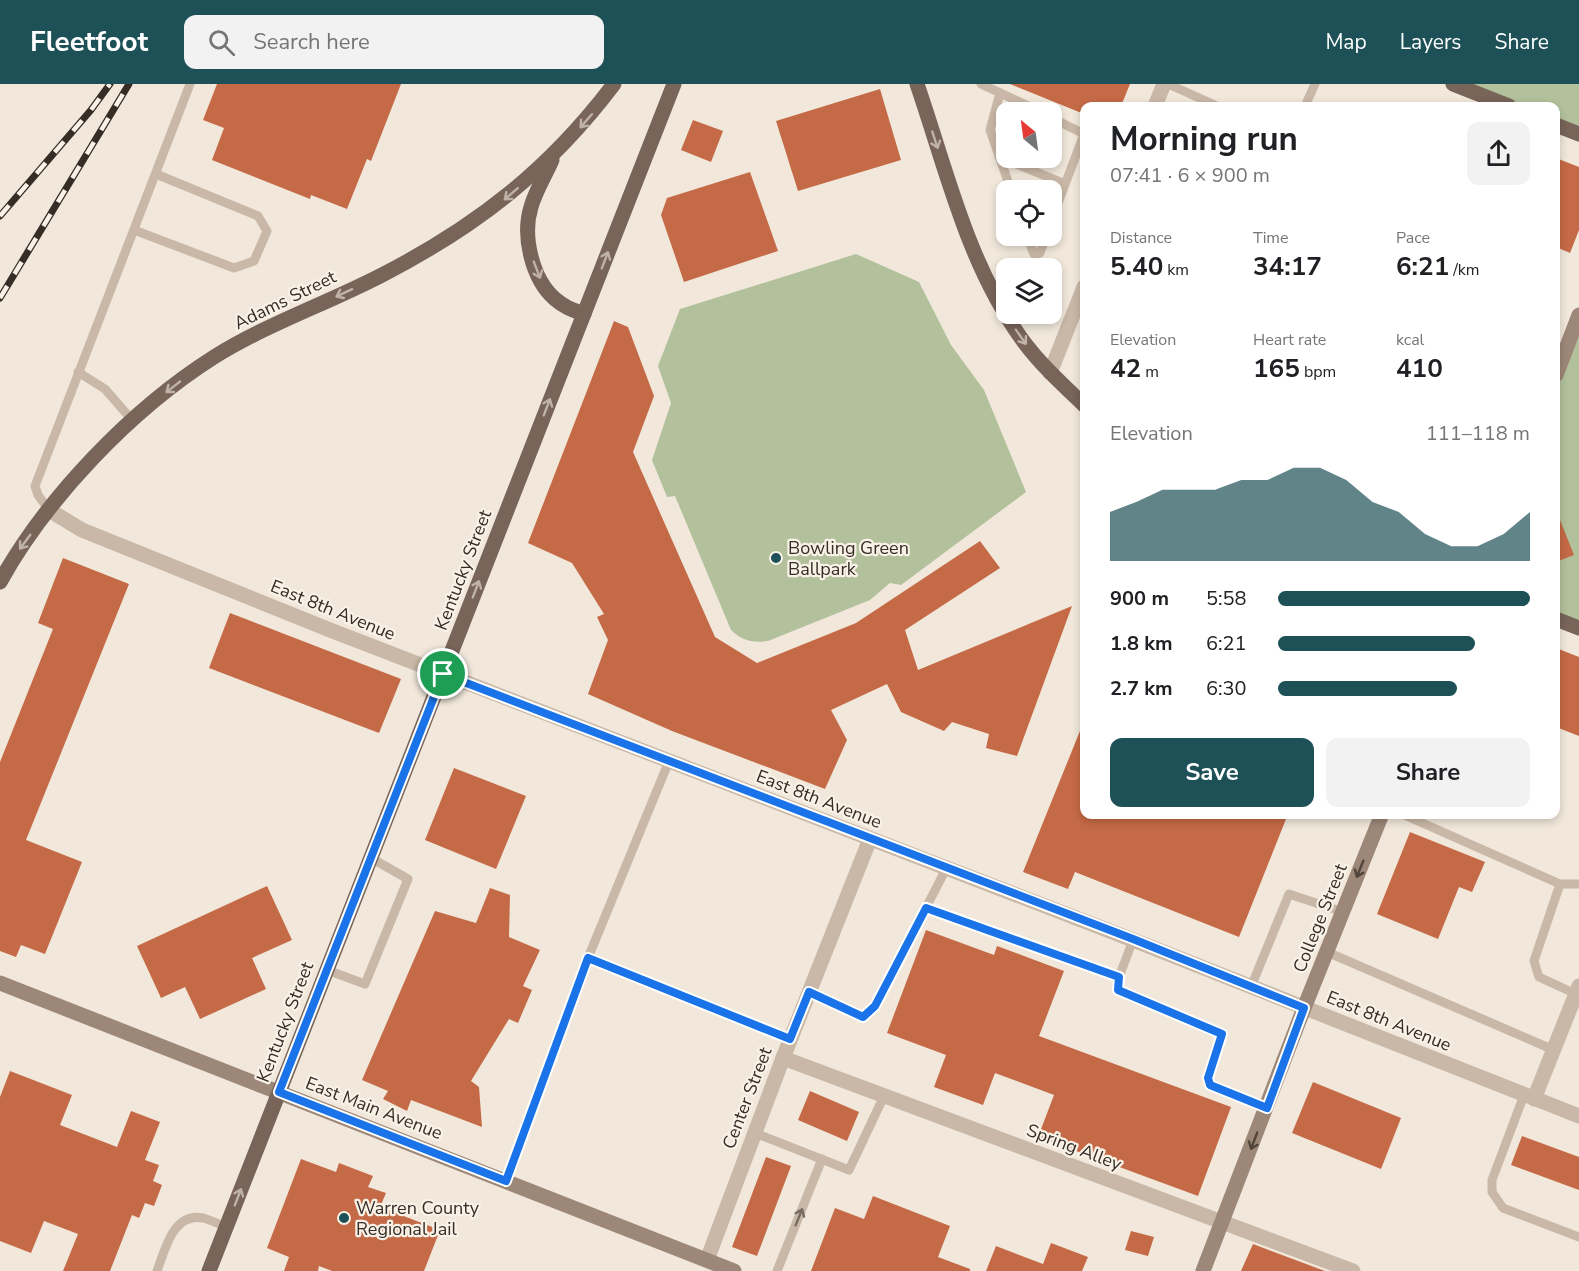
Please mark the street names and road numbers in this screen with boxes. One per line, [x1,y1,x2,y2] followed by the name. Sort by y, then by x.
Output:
[230,265,341,335] street label: Adams Street
[429,506,497,634] street label: Kentucky Street
[267,574,399,646] street label: East 8th Avenue
[753,764,885,834] street label: East 8th Avenue
[1287,859,1353,976] street label: College Street
[251,958,319,1086] street label: Kentucky Street
[1323,985,1455,1057] street label: East 8th Avenue
[717,1043,778,1152] street label: Center Street
[302,1071,446,1145] street label: East Main Avenue
[1023,1118,1126,1176] street label: Spring Alley

